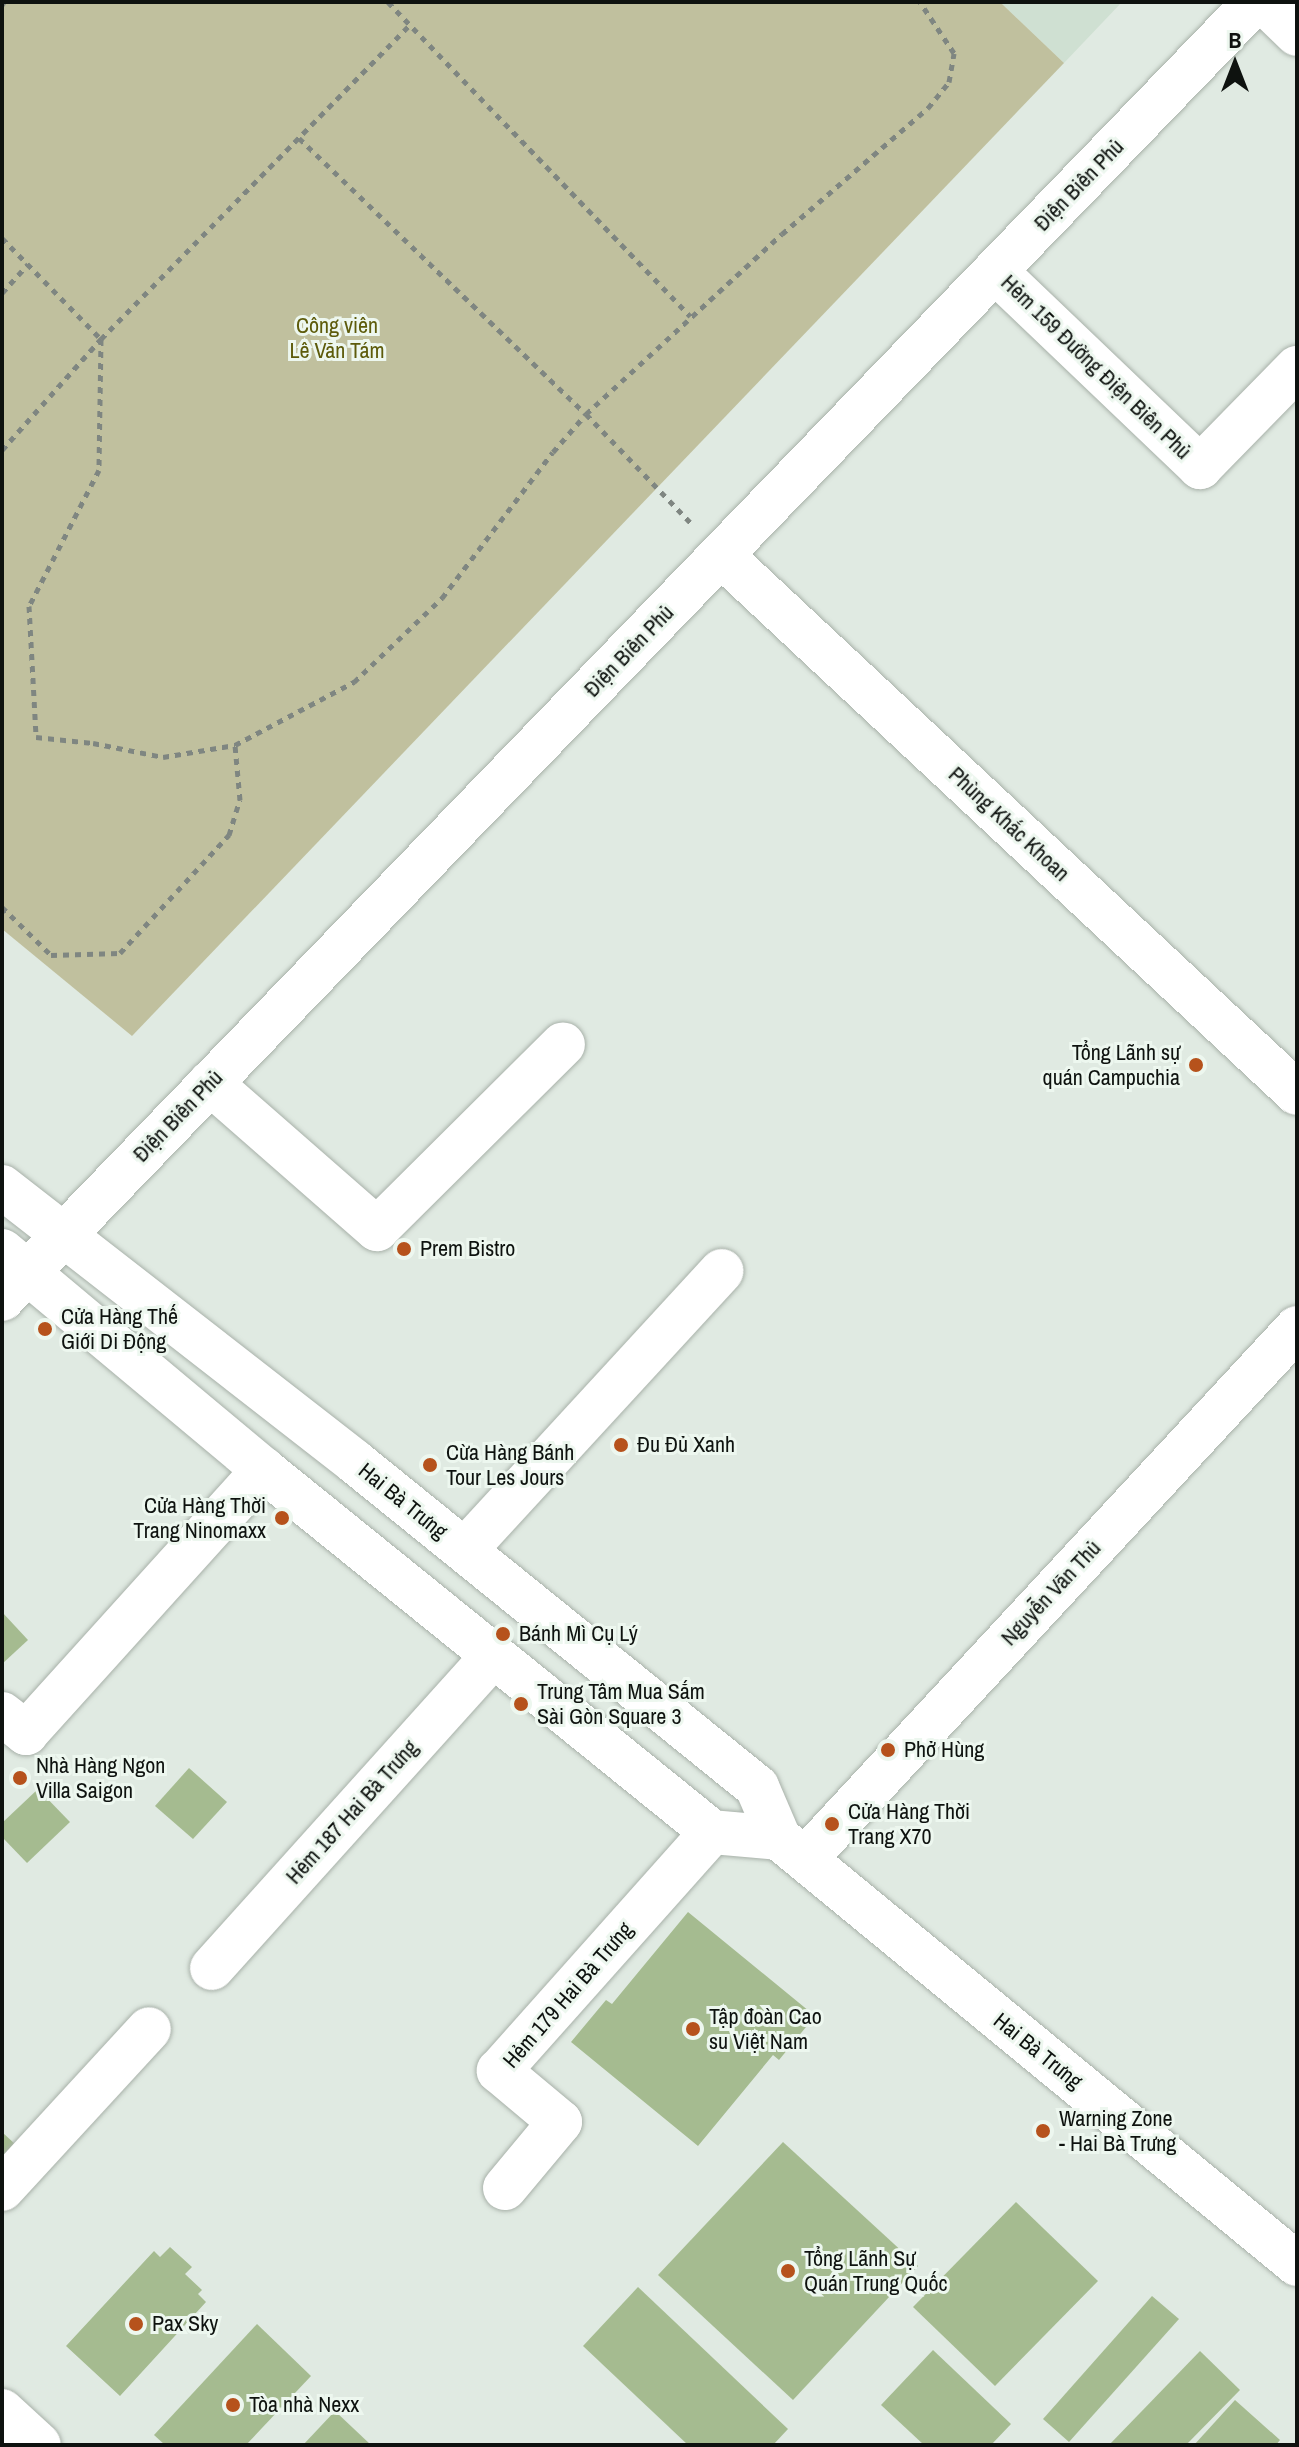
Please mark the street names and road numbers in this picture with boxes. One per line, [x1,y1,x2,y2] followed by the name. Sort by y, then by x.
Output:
[1029,134,1129,236] street label: Điện Biên Phủ
[996,269,1196,465] street label: Hẻm 159 Đường Điện Biên Phủ
[579,600,679,702] street label: Điện Biên Phủ
[943,761,1075,887] street label: Phùng Khắc Khoan
[128,1065,228,1167] street label: Điện Biên Phủ
[353,1457,453,1545] street label: Hai Bà Trưng
[996,1535,1106,1651] street label: Nguyễn Văn Thủ
[280,1734,424,1890] street label: Hẻm 187 Hai Bà Trưng
[497,1917,639,2073] street label: Hẻm 179 Hai Bà Trưng
[988,2007,1088,2095] street label: Hai Bà Trưng

